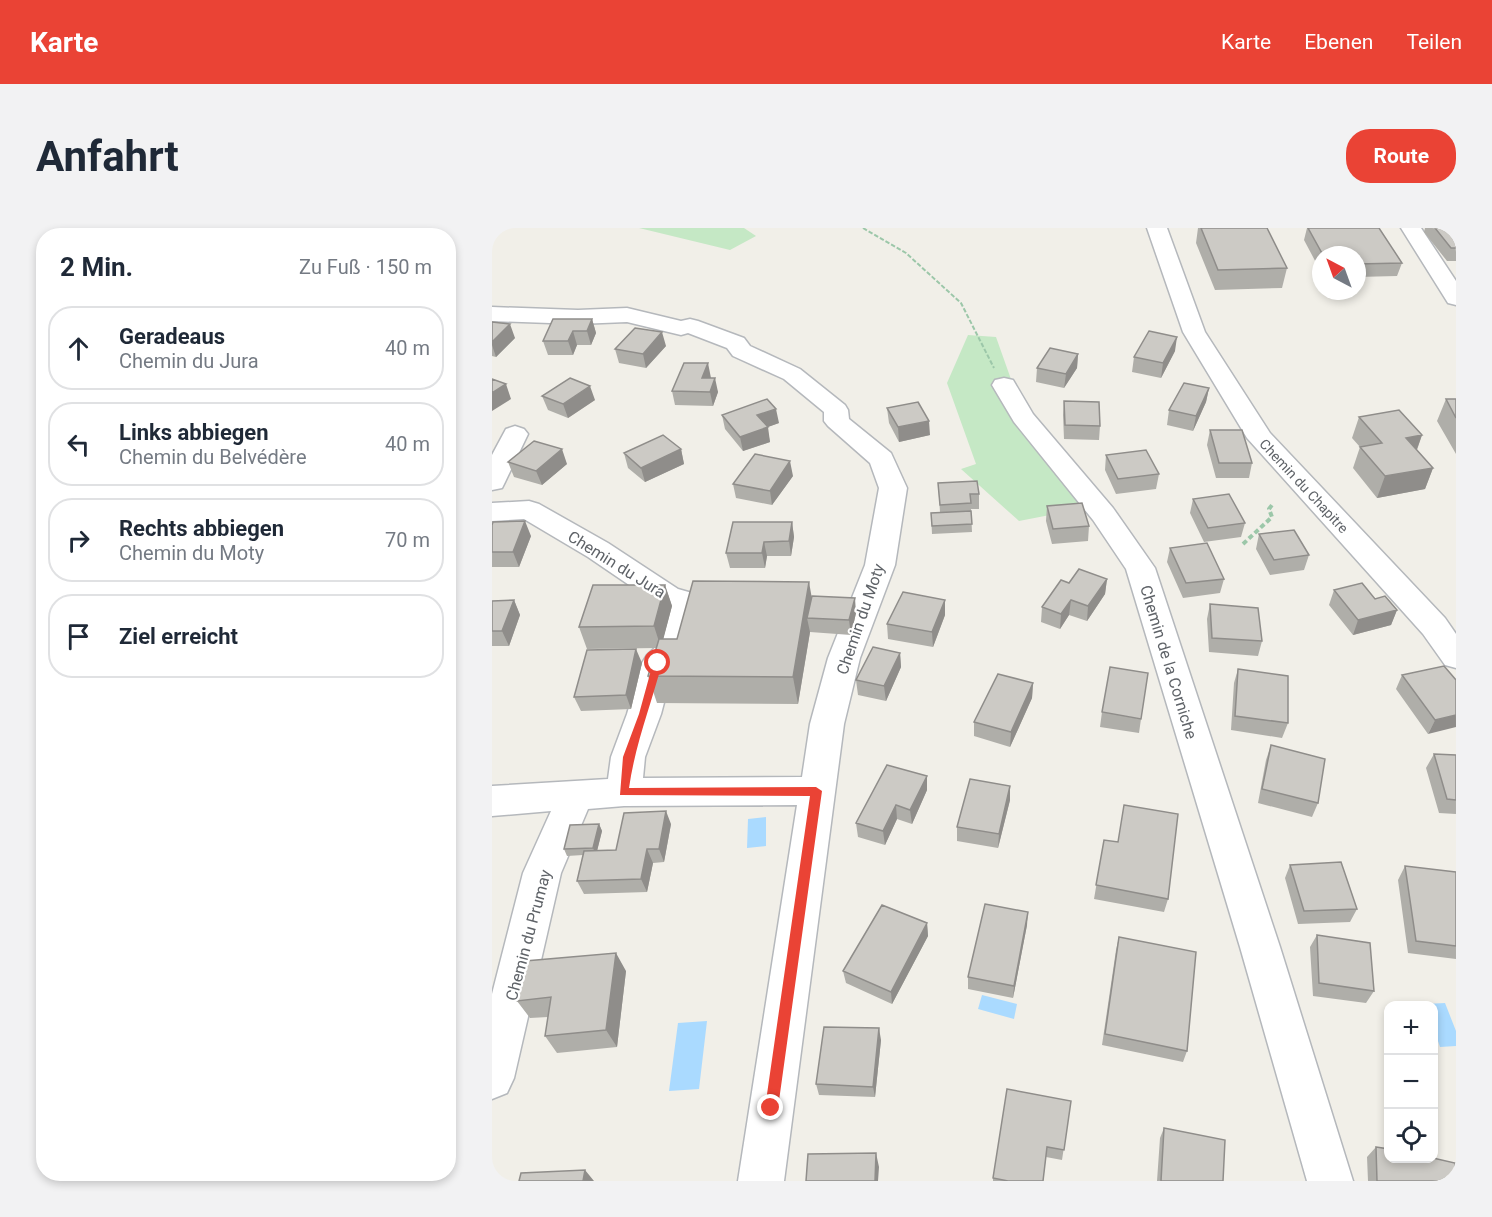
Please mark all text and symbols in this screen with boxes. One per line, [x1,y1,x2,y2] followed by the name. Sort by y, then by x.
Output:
[30,26,98,59] text: Karte
[1221,30,1271,54] text: Karte
[1304,30,1373,54] text: Ebenen
[1406,30,1462,54] text: Teilen
[1346,129,1456,183] button: Route
[36,132,179,181] text: Anfahrt
[1312,246,1366,300] north arrow
[60,252,133,282] text: 2 Min.
[299,255,432,279] text: Zu Fuß · 150 m
[119,324,225,349] text: Geradeaus
[62,332,95,365] icon: ahead
[385,336,430,360] text: 40 m
[119,349,259,373] text: Chemin du Jura
[119,420,269,445] text: Links abbiegen
[62,428,95,461] icon: left
[385,432,430,456] text: 40 m
[1256,436,1352,536] street label: Chemin du Chapitre
[119,445,307,469] text: Chemin du Belvédère
[119,516,284,541] text: Rechts abbiegen
[62,524,95,557] icon: right
[564,527,669,602] street label: Chemin du Jura
[385,528,430,552] text: 70 m
[119,541,264,565] text: Chemin du Moty
[833,561,889,677] street label: Chemin du Moty
[1136,583,1201,741] street label: Chemin de la Corniche
[62,620,95,653] icon: arrive
[119,624,238,649] text: Ziel erreicht
[644,649,670,675] route start
[502,867,555,1003] street label: Chemin du Prumay
[1384,1001,1438,1163] map controls
[1384,1001,1438,1055] button: +
[1384,1055,1438,1109] button: −
[757,1094,783,1120] route end
[1384,1109,1438,1163] button: locate

